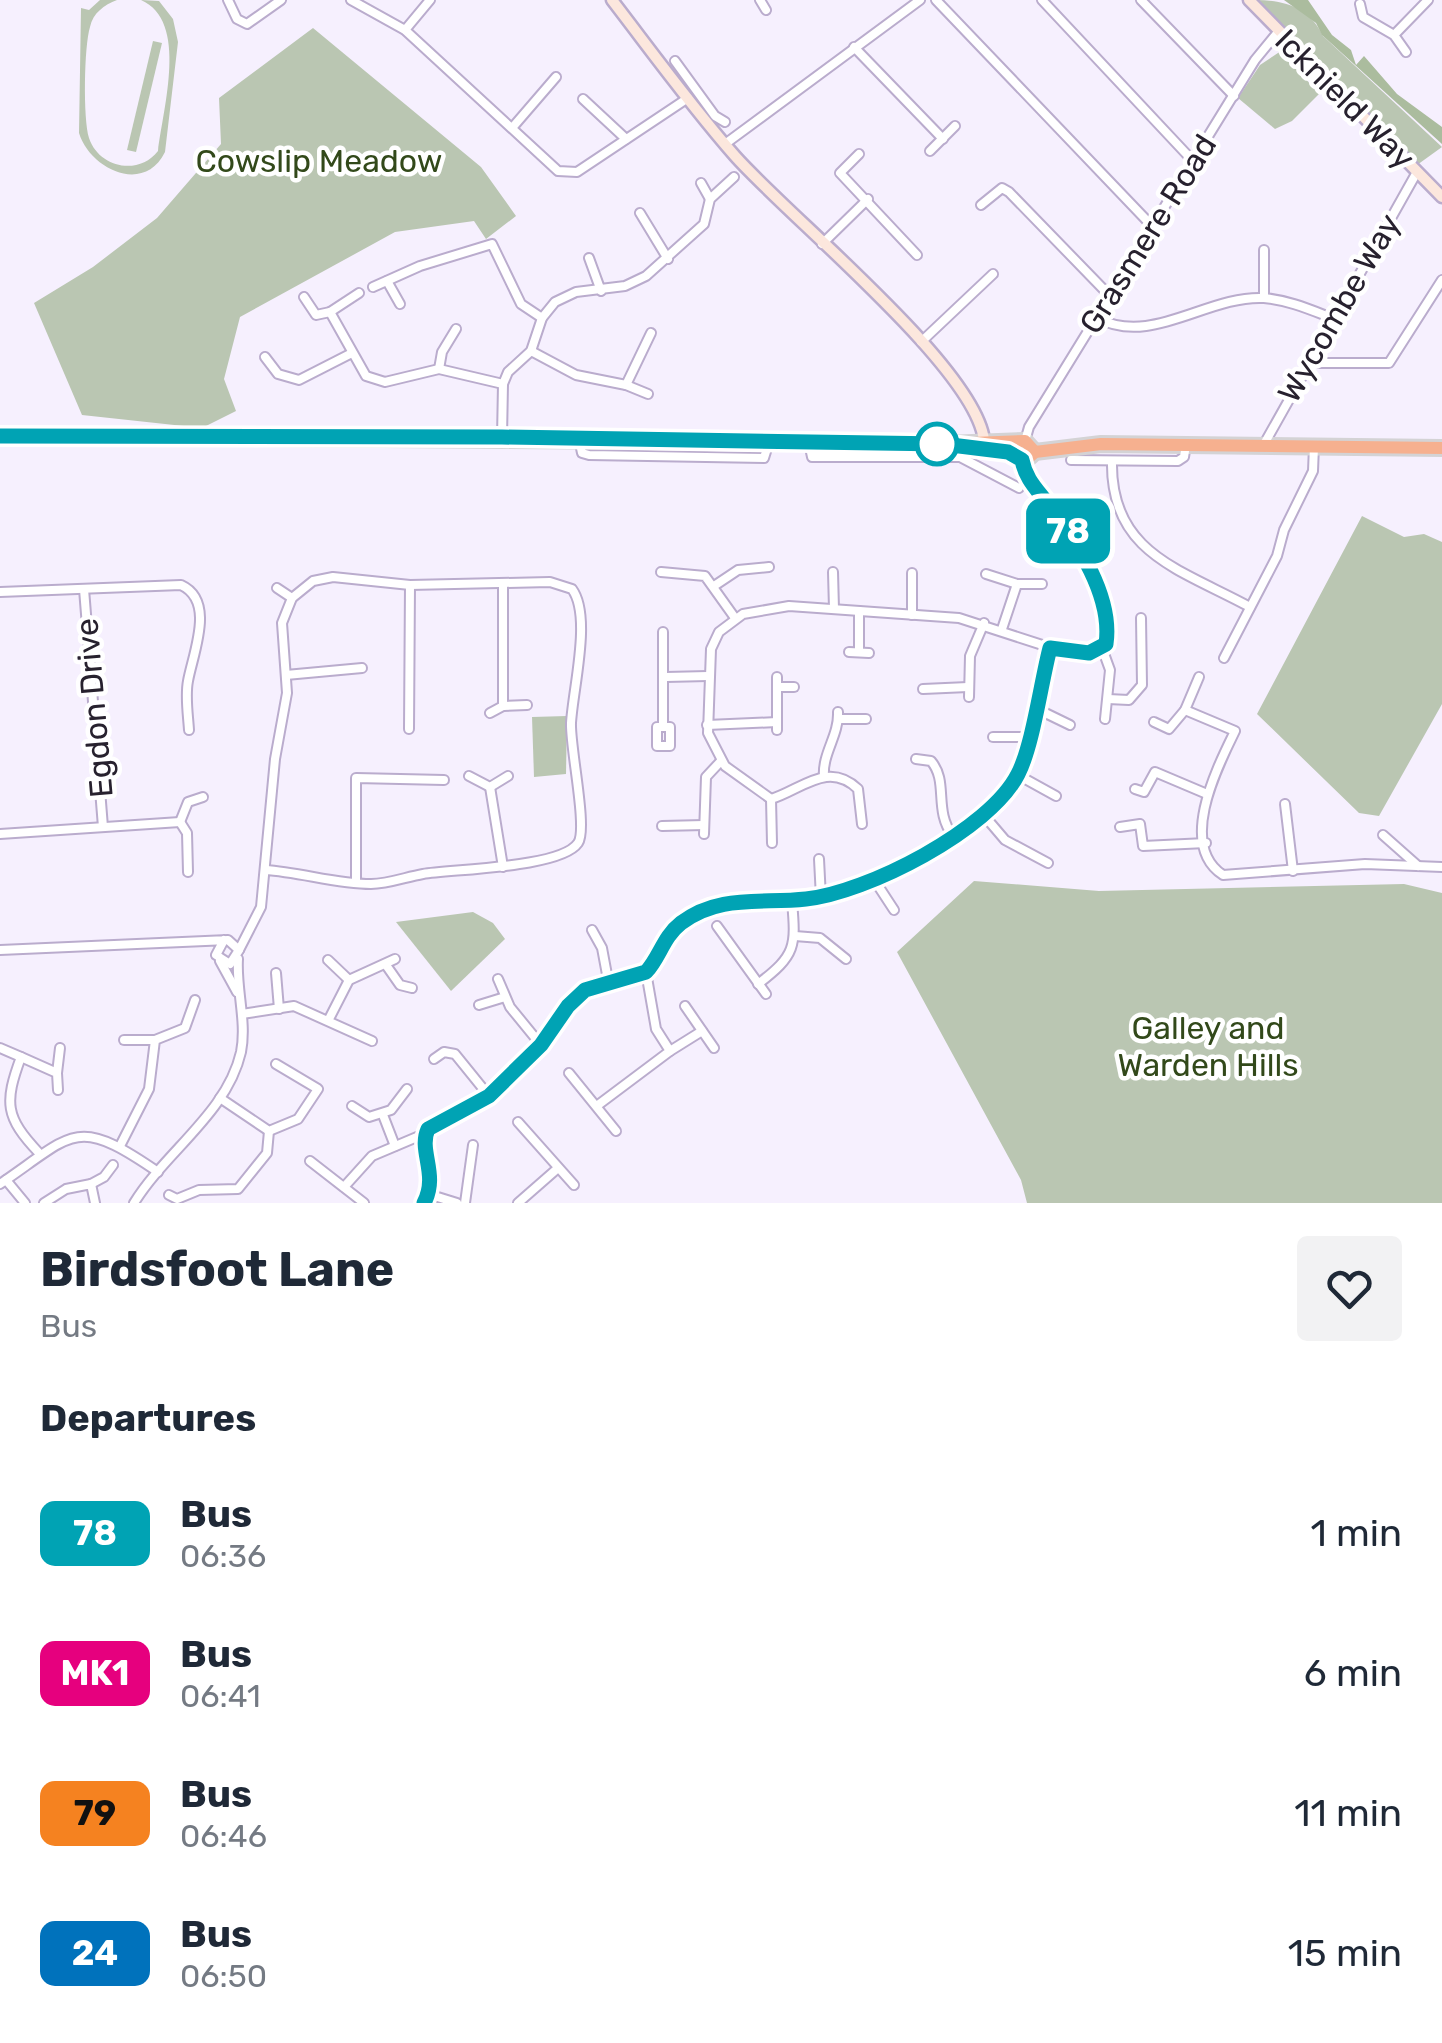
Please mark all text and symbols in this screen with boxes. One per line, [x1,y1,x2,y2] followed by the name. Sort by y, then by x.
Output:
[1267,21,1423,177] street label: Icknield Way
[1072,127,1224,341] street label: Grasmere Road
[196,142,442,180] park label: Cowslip Meadow
[1270,207,1408,409] street label: Wycombe Way
[916,423,958,465] unlabelled marker
[1023,498,1113,564] line badge: 78
[1046,510,1090,552] text: 78
[67,617,121,799] street label: Egdon Drive
[1117,1009,1299,1084] park label: Galley and Warden Hills
[1297,1236,1402,1341] button: heart
[40,1241,394,1298] text: Birdsfoot Lane
[40,1307,97,1345] text: Bus
[40,1395,256,1441] text: Departures
[180,1491,252,1537] text: Bus
[1310,1510,1402,1556] text: 1 min
[73,1512,117,1554] text: 78
[180,1537,266,1575] text: 06:36
[180,1631,252,1677] text: Bus
[1304,1650,1402,1696] text: 6 min
[61,1652,129,1694] text: MK1
[180,1677,261,1715] text: 06:41
[180,1771,252,1817] text: Bus
[1294,1790,1402,1836] text: 11 min
[74,1792,116,1834] text: 79
[180,1817,267,1855] text: 06:46
[180,1911,252,1957] text: Bus
[1288,1930,1402,1976] text: 15 min
[72,1932,118,1974] text: 24
[180,1957,267,1995] text: 06:50

